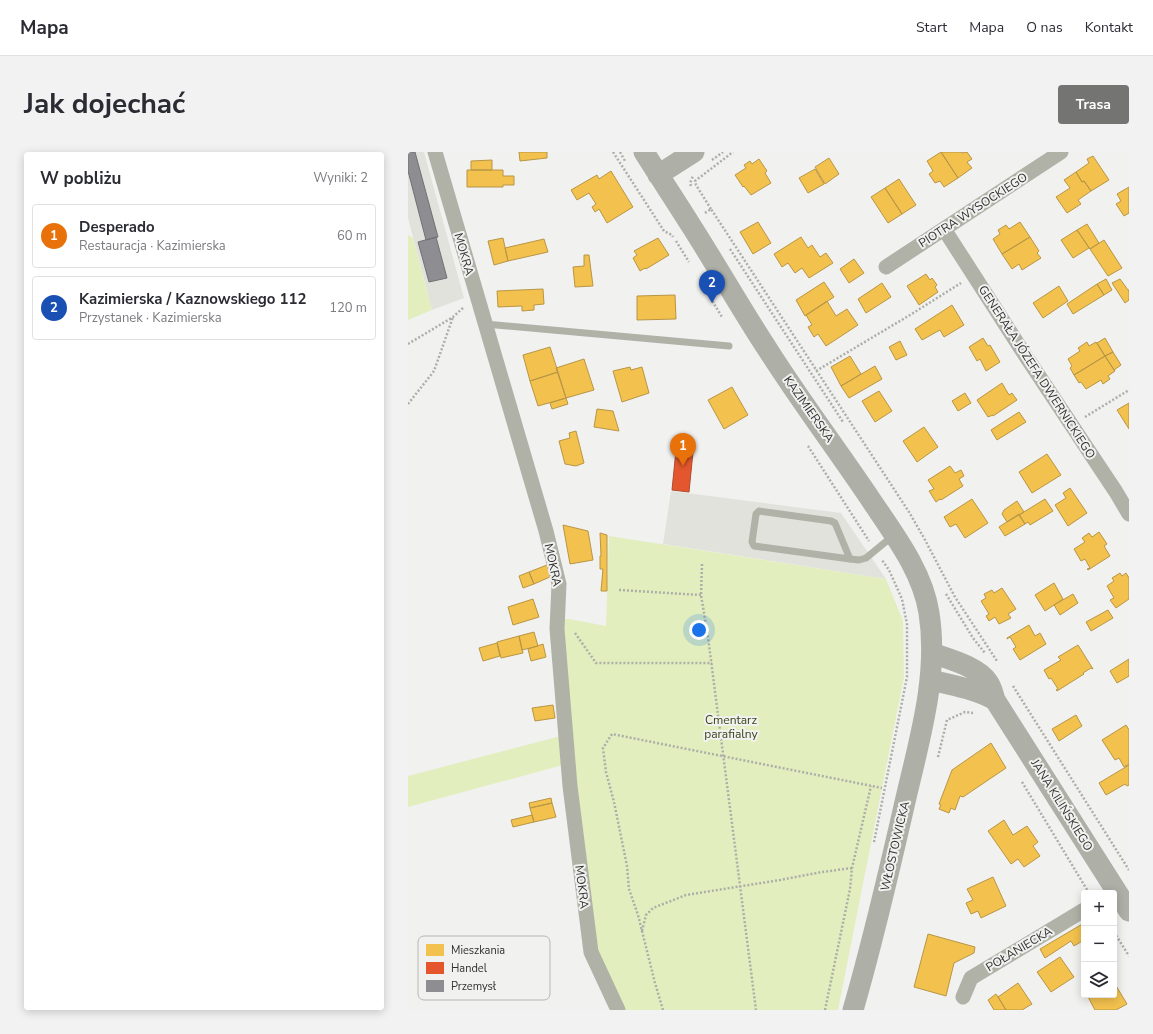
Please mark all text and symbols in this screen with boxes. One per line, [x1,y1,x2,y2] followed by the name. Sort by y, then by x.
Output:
[20,15,69,41] text: Mapa
[916,18,947,37] text: Start
[969,18,1004,37] text: Mapa
[1026,18,1063,37] text: O nas
[1085,18,1133,37] text: Kontakt
[24,85,185,123] text: Jak dojechać
[1058,85,1129,124] button: Trasa
[40,167,121,190] text: W pobliżu
[313,169,368,187] text: Wyniki: 2
[916,169,1030,251] street label: PIOTRA WYSOCKIEGO
[79,217,155,237] text: Desperado
[50,227,58,245] text: 1
[337,227,367,245] text: 60 m
[450,231,478,277] street label: MOKRA
[79,237,226,255] text: Restauracja · Kazimierska
[699,270,725,303] pin: 2
[975,282,1099,462] street label: GENERAŁA JÓZEFA DWERNICKIEGO
[79,289,307,309] text: Kazimierska / Kaznowskiego 112
[50,299,58,317] text: 2
[329,299,367,317] text: 120 m
[79,309,222,327] text: Przystanek · Kazimierska
[780,373,838,446] street label: KAZIMIERSKA
[670,433,696,466] pin: 1
[541,542,565,588] street label: MOKRA
[689,620,709,640] your location
[704,712,759,742] park label: Cmentarz parafialny
[1027,755,1097,854] street label: JANA KILIŃSKIEGO
[877,799,913,892] street label: WŁOSTOWICKA
[571,864,593,910] street label: MOKRA
[1081,890,1117,998] map controls
[1081,890,1117,926] button: +
[983,923,1055,975] street label: POŁANIECKA
[1081,926,1117,962] button: −
[418,936,550,1000] legend
[451,943,505,958] text: Mieszkania
[451,961,488,976] text: Handel
[1081,962,1117,998] button: layers
[451,979,497,994] text: Przemysł

